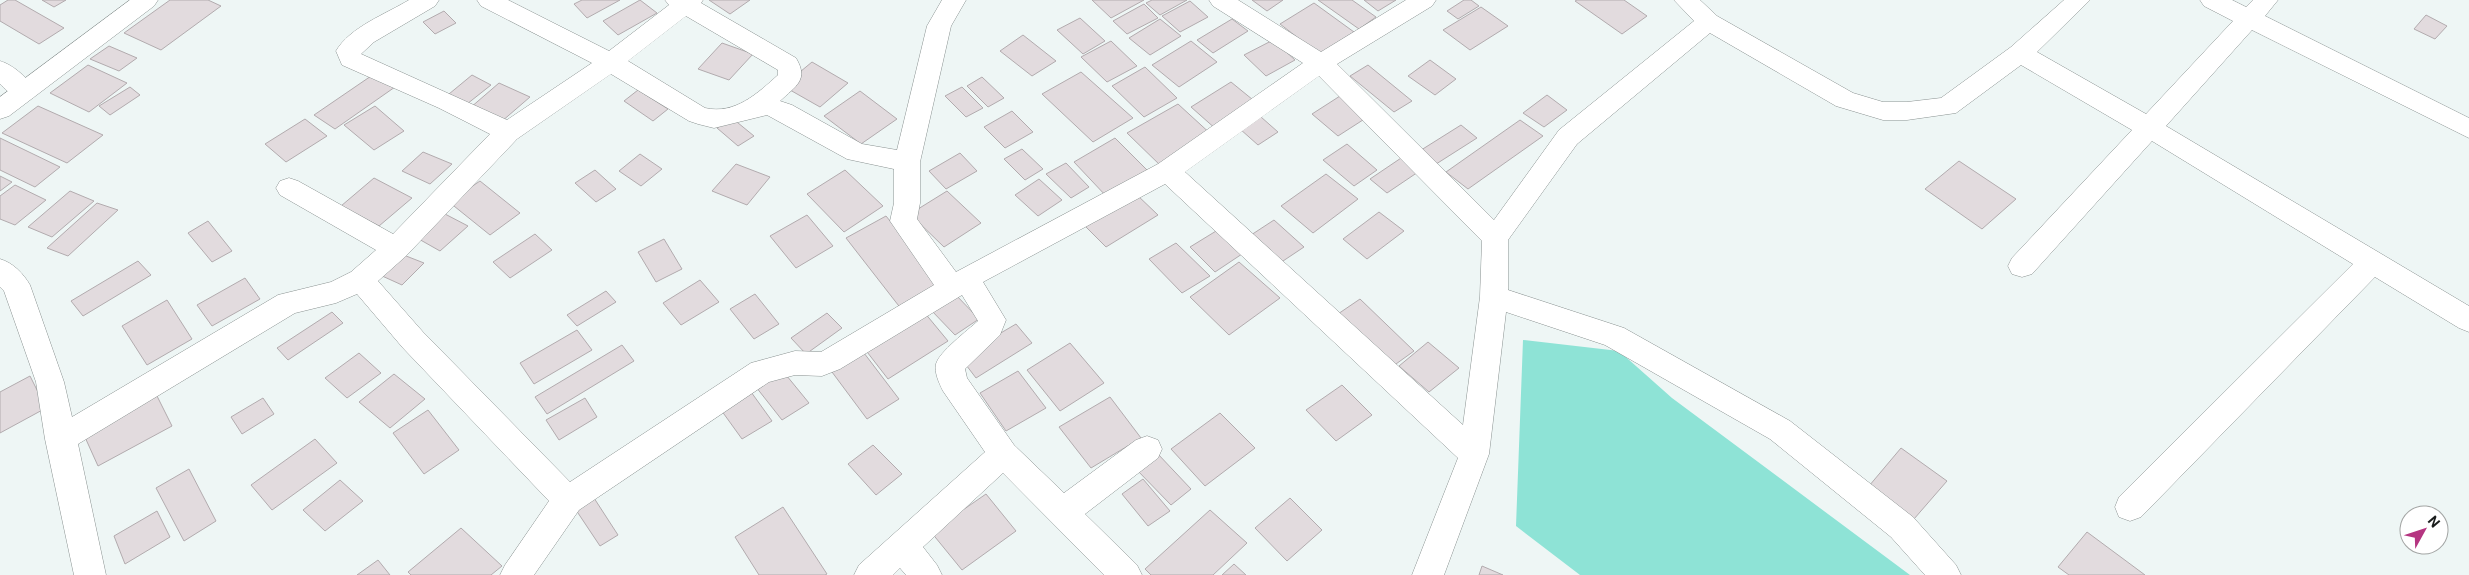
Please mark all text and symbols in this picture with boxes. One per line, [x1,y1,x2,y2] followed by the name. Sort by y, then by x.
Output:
[2399,505,2449,555] north arrow
[2425,513,2443,531] text: N

